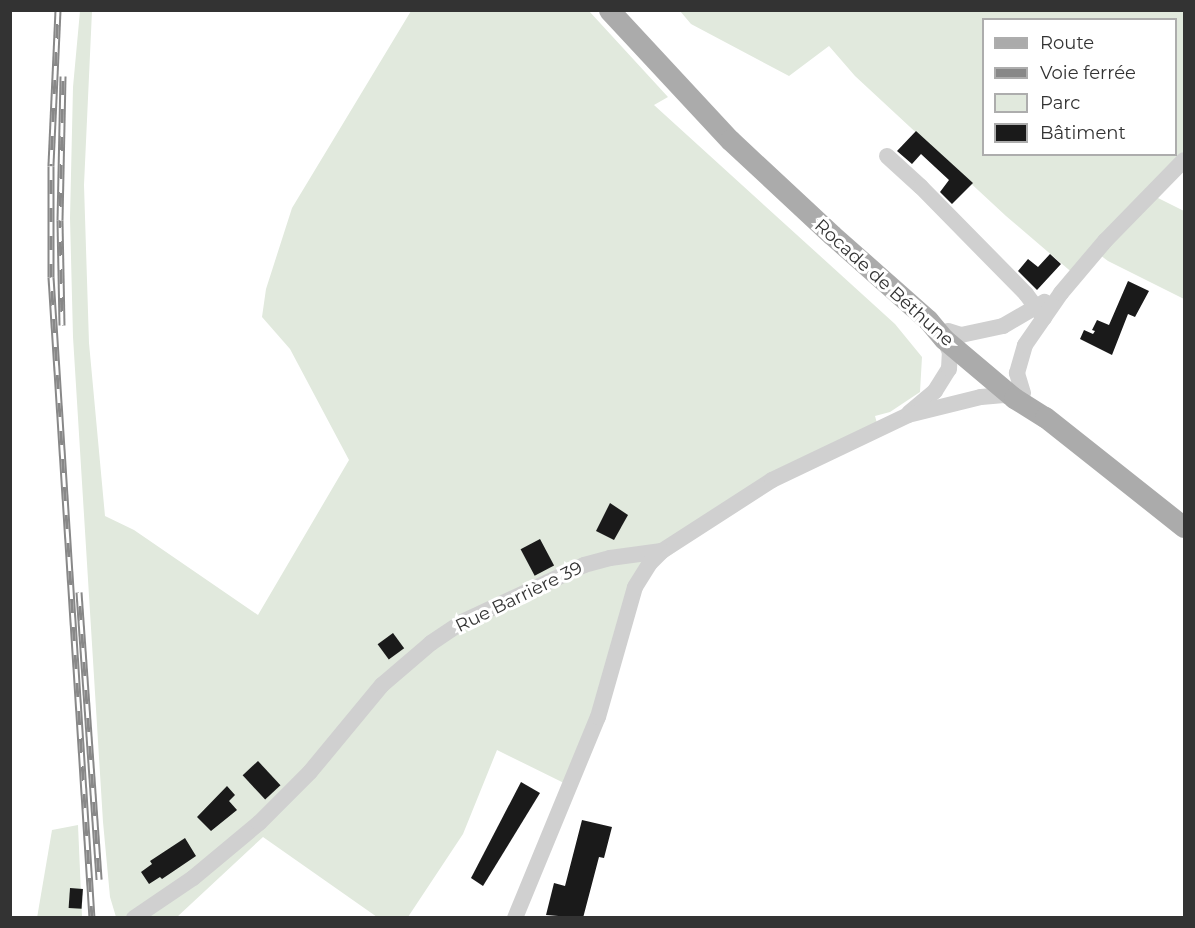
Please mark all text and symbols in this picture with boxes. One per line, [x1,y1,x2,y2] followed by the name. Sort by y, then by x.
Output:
[982,18,1177,156] legend
[1040,32,1094,54] text: Route
[1040,62,1136,84] text: Voie ferrée
[1040,92,1080,114] text: Parc
[1040,122,1126,144] text: Bâtiment
[810,215,958,351] street label: Rocade de Béthune
[452,557,586,637] street label: Rue Barrière 39

